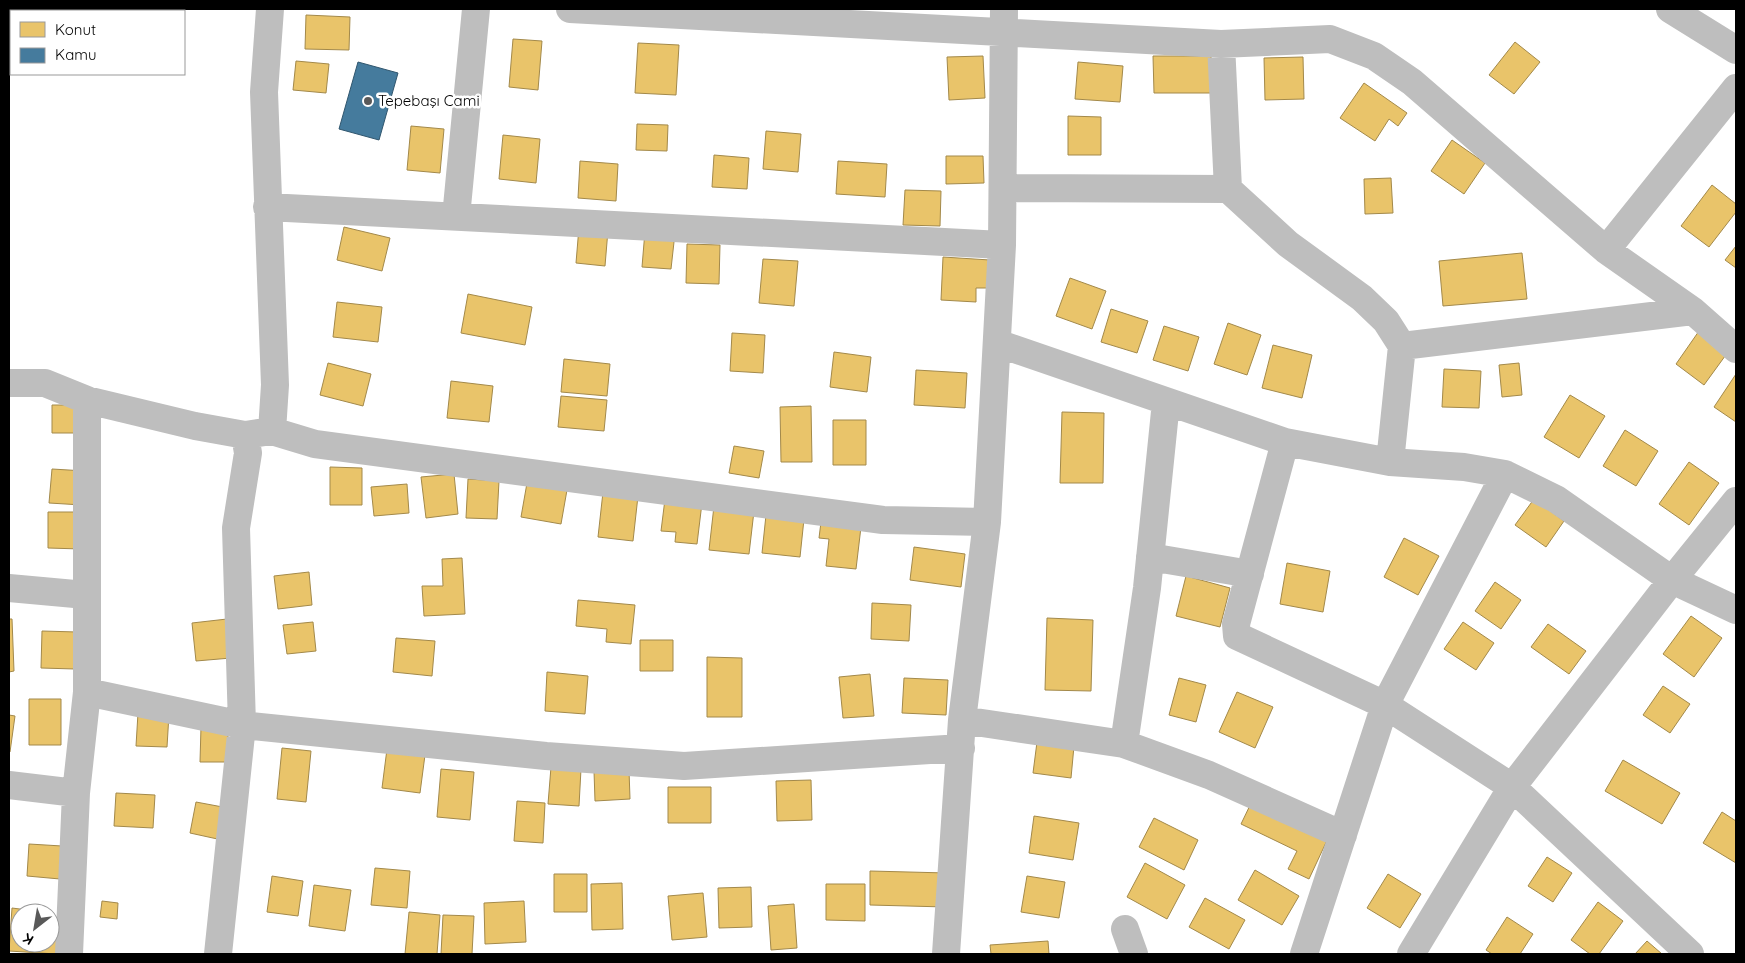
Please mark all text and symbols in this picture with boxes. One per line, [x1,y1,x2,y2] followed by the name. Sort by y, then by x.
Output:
[10,10,185,75] legend
[55,20,96,39] text: Konut
[55,45,96,64] text: Kamu
[378,91,480,110] place label: Tepebaşı Cami
[362,95,374,107] marker: Tepebaşı Cami
[10,903,60,953] north arrow
[20,929,37,949] text: K

